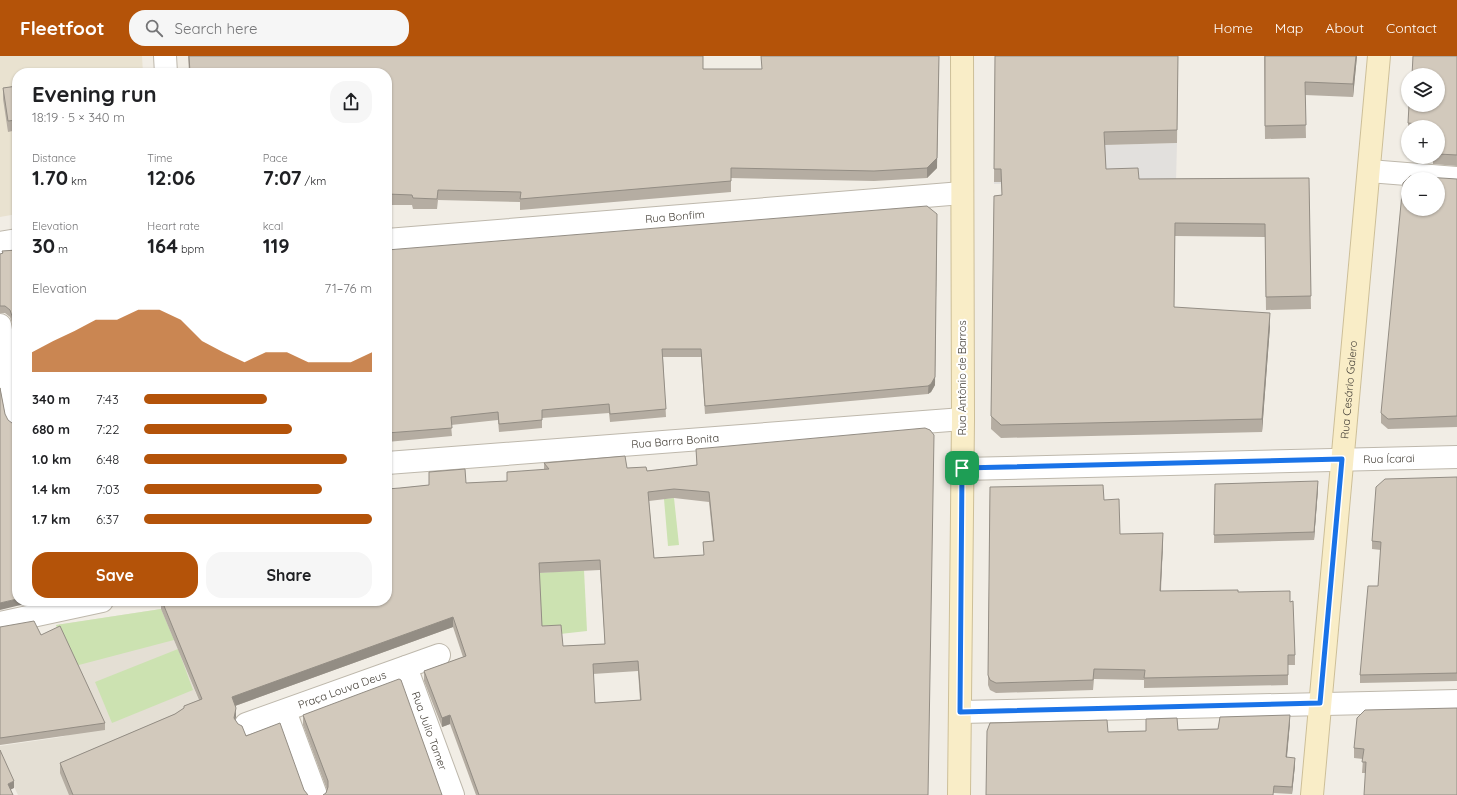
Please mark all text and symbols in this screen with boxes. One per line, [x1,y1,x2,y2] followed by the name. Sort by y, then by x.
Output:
[129,10,409,46] search box
[20,16,105,40] text: Fleetfoot
[143,17,165,39] icon: search
[175,19,257,38] text: Search here
[1214,19,1253,37] text: Home
[1275,19,1303,37] text: Map
[1325,19,1364,37] text: About
[1386,19,1437,37] text: Contact
[1401,68,1445,216] map controls
[1401,68,1445,112] button: layers
[32,80,157,108] text: Evening run
[330,81,372,123] button: share
[32,109,125,125] text: 18:19 · 5 × 340 m
[1401,120,1445,164] button: +
[32,151,76,165] text: Distance
[147,151,173,165] text: Time
[263,151,288,165] text: Pace
[32,165,68,190] text: 1.70
[147,165,195,190] text: 12:06
[263,165,302,190] text: 7:07
[1401,172,1445,216] button: −
[68,174,87,188] text: km
[302,174,326,188] text: /km
[645,207,705,226] street label: Rua Bonfim
[32,219,78,233] text: Elevation
[147,219,200,233] text: Heart rate
[263,219,283,233] text: kcal
[32,233,55,258] text: 30
[147,233,178,258] text: 164
[263,233,290,258] text: 119
[55,242,68,256] text: m
[178,242,204,256] text: bpm
[32,280,87,296] text: Elevation
[325,280,372,296] text: 71–76 m
[955,320,969,436] street label: Rua Antônio de Barros
[1337,340,1360,439] street label: Rua Cesário Galero
[32,391,70,407] text: 340 m
[96,391,119,407] text: 7:43
[32,421,70,437] text: 680 m
[96,421,120,437] text: 7:22
[631,431,720,451] street label: Rua Barra Bonita
[32,451,71,467] text: 1.0 km
[96,451,119,467] text: 6:48
[945,451,979,485] pin
[1363,451,1415,466] street label: Rua Ícarai
[951,457,973,479] icon: arrive
[32,481,71,497] text: 1.4 km
[96,481,120,497] text: 7:03
[32,511,70,527] text: 1.7 km
[96,511,119,527] text: 6:37
[32,552,198,598] button: Save
[206,552,372,598] button: Share
[296,667,388,712] street label: Praça Louva Deus
[409,689,451,773] street label: Rua Julio Tamer

